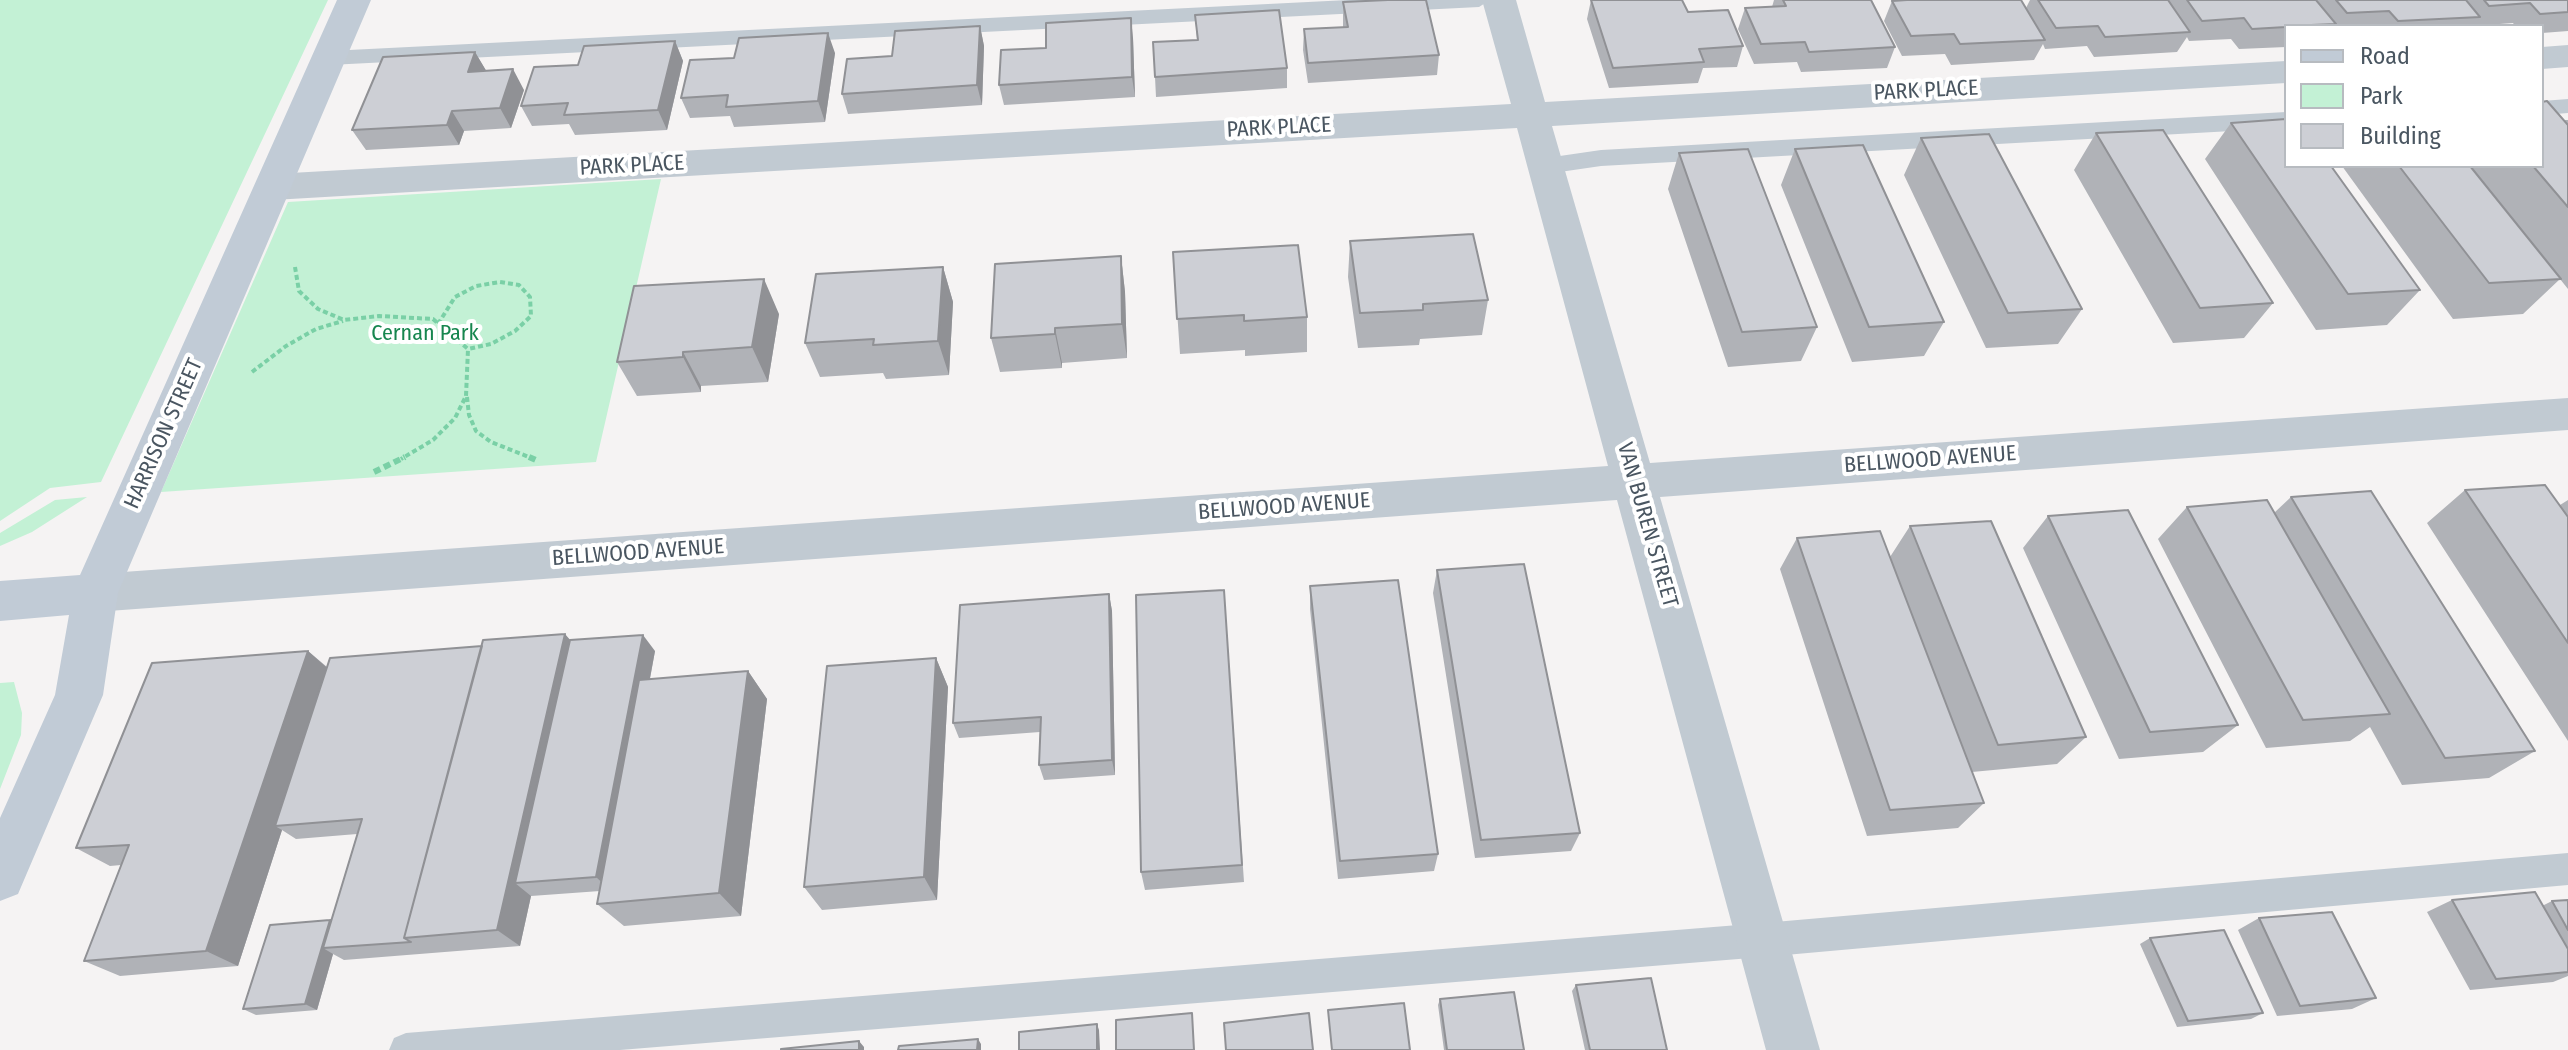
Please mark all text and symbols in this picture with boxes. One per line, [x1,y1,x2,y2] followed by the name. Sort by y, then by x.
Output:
[2284,24,2544,168] legend
[2360,42,2410,70] text: Road
[1873,75,1979,107] street label: PARK PLACE
[2360,82,2403,110] text: Park
[1226,112,1332,144] street label: PARK PLACE
[2360,122,2441,150] text: Building
[579,150,685,182] street label: PARK PLACE
[371,321,479,347] park label: Cernan Park
[119,355,209,513] street label: HARRISON STREET
[1611,440,1683,610] street label: VAN BUREN STREET
[1843,441,2017,479] street label: BELLWOOD AVENUE
[1197,488,1371,526] street label: BELLWOOD AVENUE
[551,534,725,572] street label: BELLWOOD AVENUE

